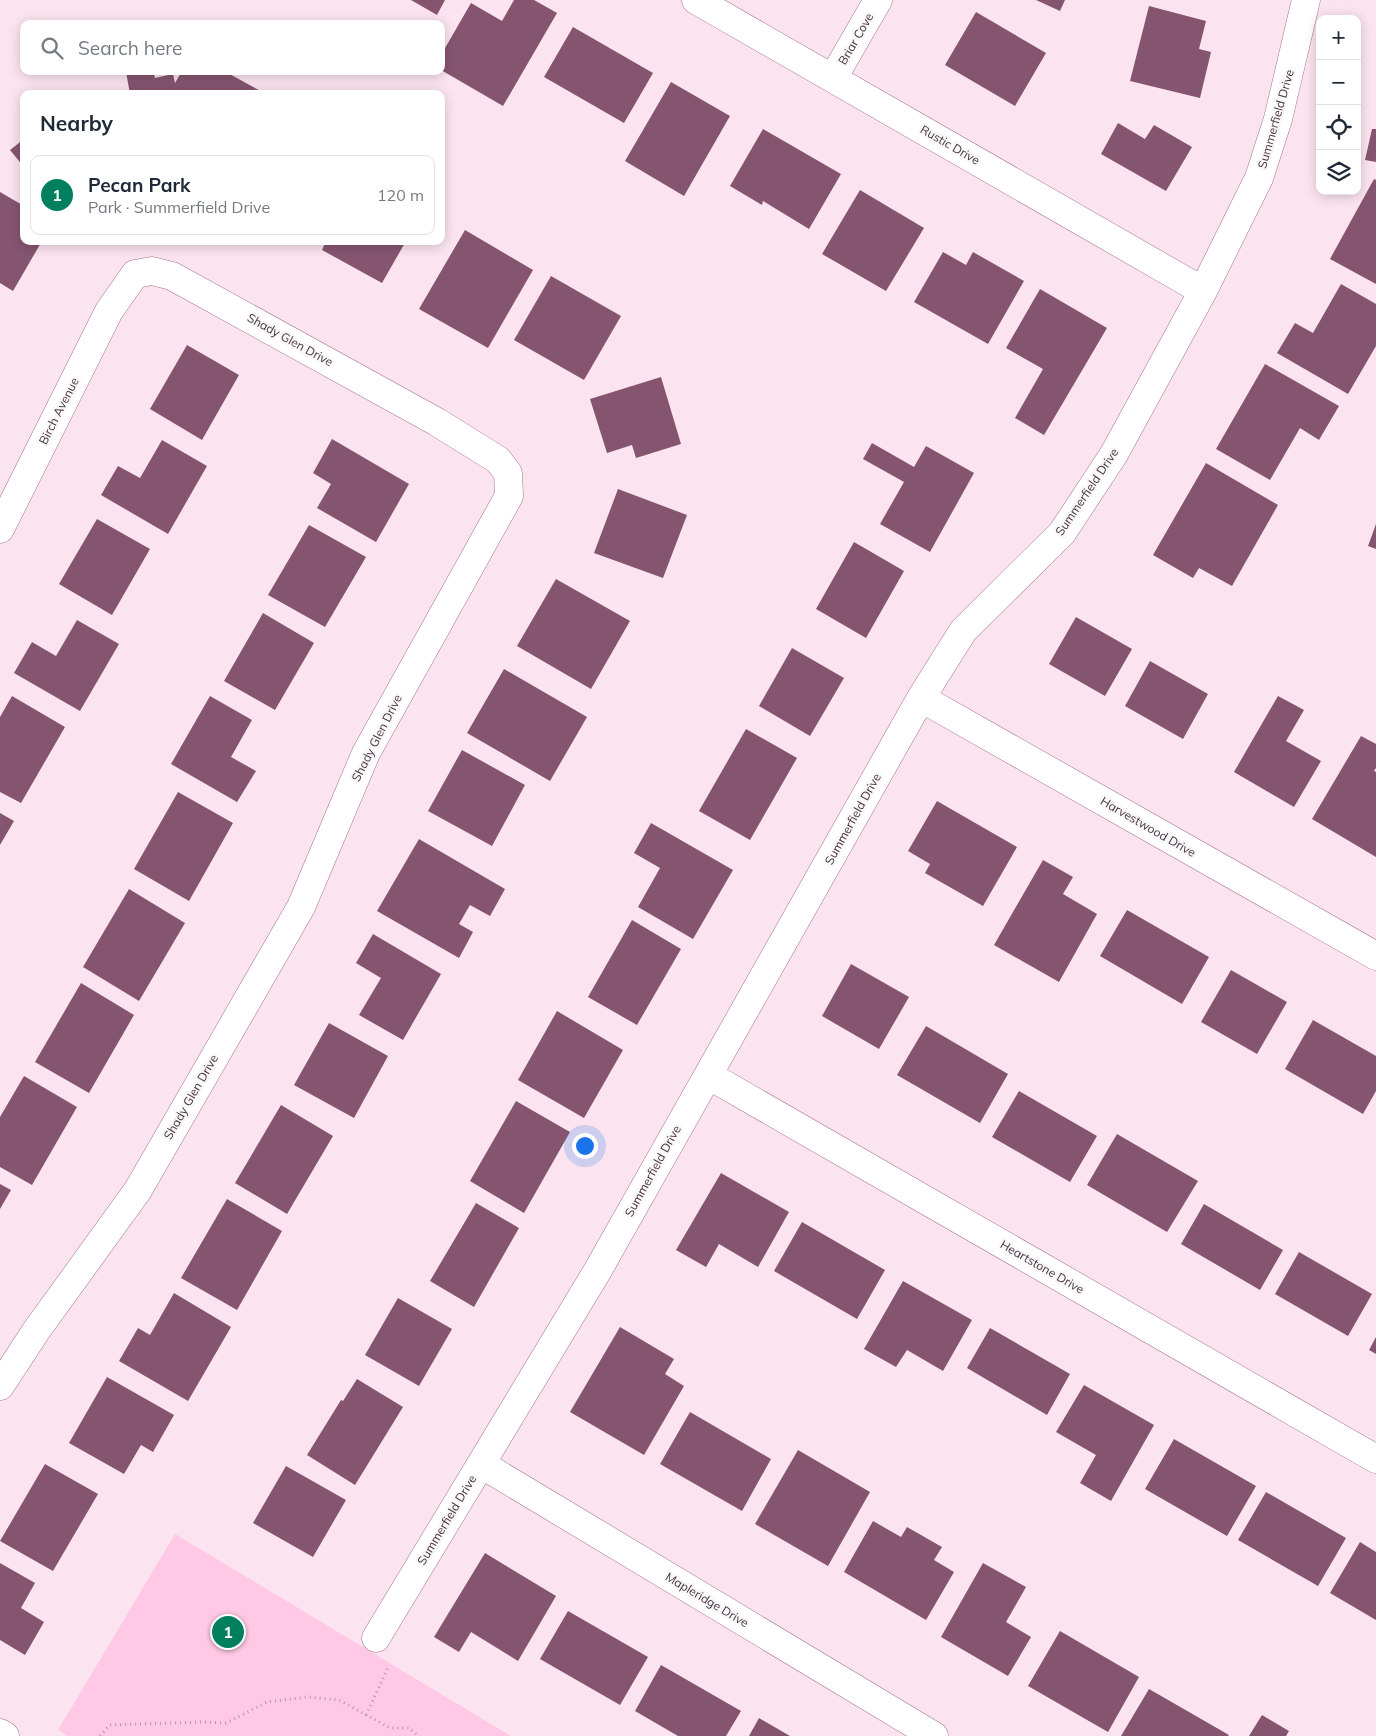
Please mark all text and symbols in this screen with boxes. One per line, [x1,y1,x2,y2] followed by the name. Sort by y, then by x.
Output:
[835,10,876,67] street label: Briar Cove
[1316,15,1361,195] map controls
[1316,15,1361,60] button: +
[20,20,445,75] search box
[38,34,66,62] icon: search
[78,36,182,60] text: Search here
[1316,60,1361,105] button: −
[1254,68,1297,170] street label: Summerfield Drive
[1316,105,1361,150] button: locate
[40,110,113,136] text: Nearby
[918,122,983,168] street label: Rustic Drive
[1316,150,1361,195] button: layers
[88,173,191,197] text: Pecan Park
[52,185,62,205] text: 1
[377,185,424,205] text: 120 m
[88,197,270,217] text: Park · Summerfield Drive
[245,310,336,369] street label: Shady Glen Drive
[35,375,82,447] street label: Birch Avenue
[1052,445,1121,538] street label: Summerfield Drive
[348,692,405,784] street label: Shady Glen Drive
[821,770,884,867] street label: Summerfield Drive
[1098,793,1199,860] street label: Harvestwood Drive
[160,1052,221,1142] street label: Shady Glen Drive
[621,1122,684,1219] street label: Summerfield Drive
[572,1133,598,1159] your location
[998,1236,1087,1297] street label: Heartstone Drive
[414,1472,479,1567] street label: Summerfield Drive
[663,1569,752,1630] street label: Mapleridge Drive
[212,1613,244,1651] pin: 1

